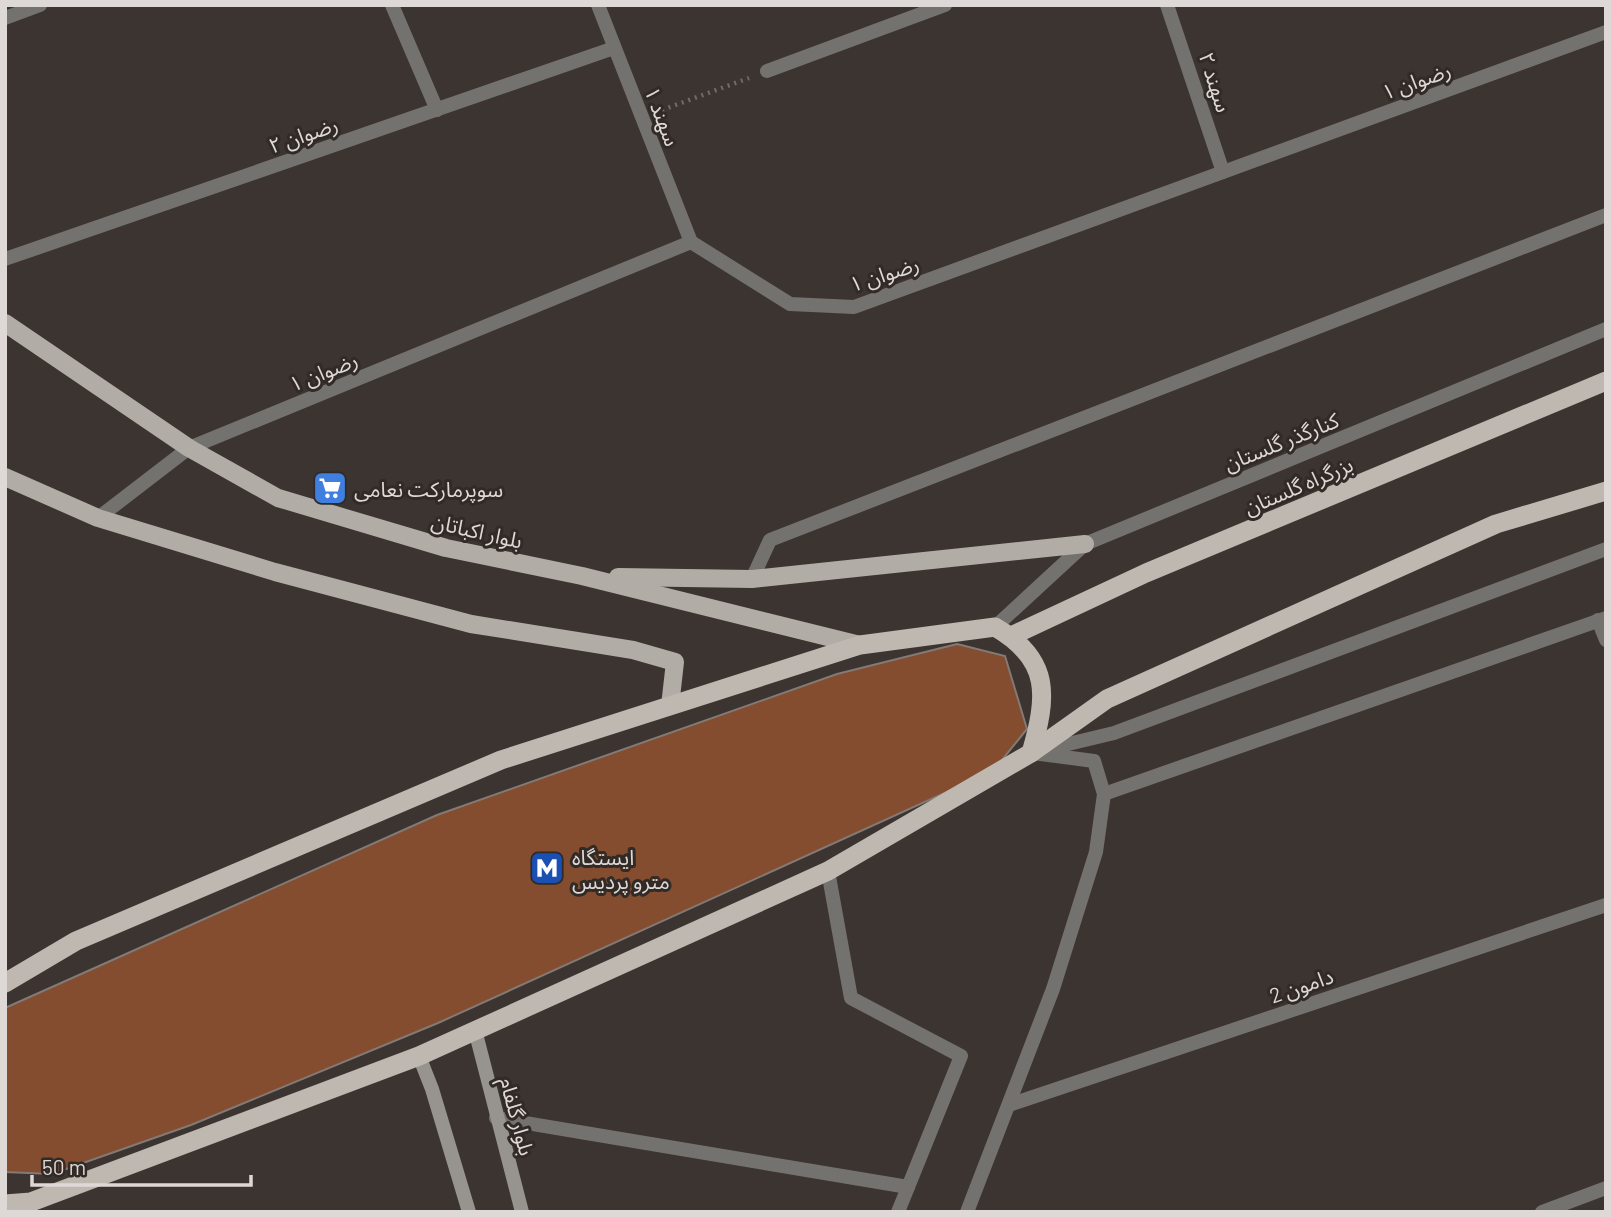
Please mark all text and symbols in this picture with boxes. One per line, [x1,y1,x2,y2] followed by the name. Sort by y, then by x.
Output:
[1194,49,1237,116] street label: سهند ۲
[1378,56,1454,105] street label: رضوان ۱
[639,83,686,150] street label: سهند ۱
[265,111,341,158] street label: رضوان ۲
[846,250,922,297] street label: رضوان ۱
[285,346,361,397] street label: رضوان ۱
[1220,406,1343,476] street label: کنارگذر گلستان
[1240,451,1357,520] street label: بزرگراه گلستان
[311,469,349,507] supermarket icon: سوپرمارکت نعامی
[354,476,503,503] place label: سوپرمارکت نعامی
[429,507,525,554] street label: بلوار اکباتان
[572,844,670,895] place label: ایستگاه مترو پردیس
[528,849,566,887] metro station icon: ایستگاه مترو پردیس
[1266,962,1337,1008] street label: دامون 2
[491,1074,540,1159] street label: بلوار گلفام
[32,1144,250,1188] scale bar
[42,1154,86,1179] text: 50 m

